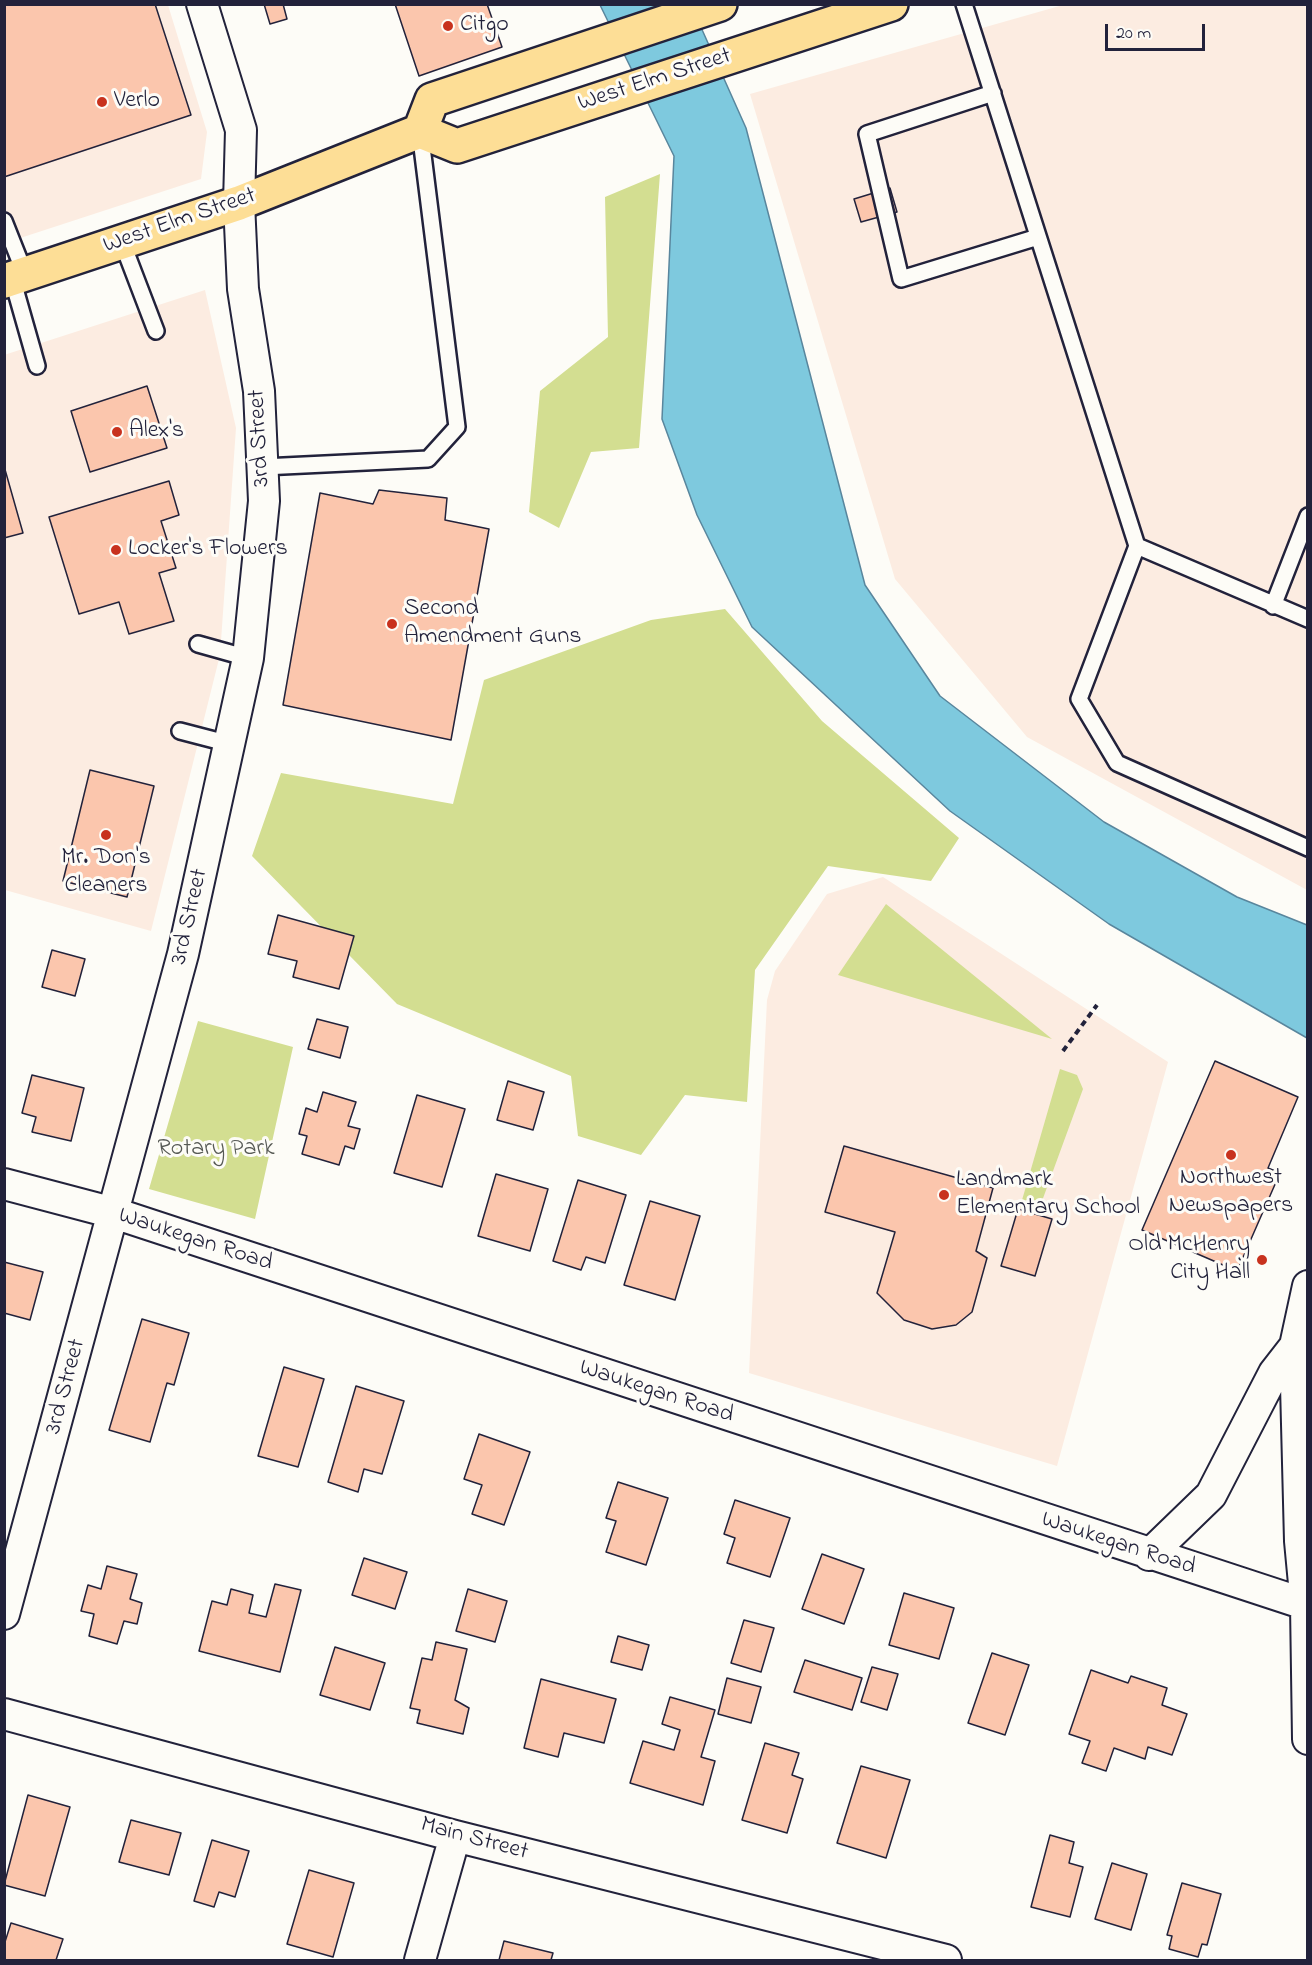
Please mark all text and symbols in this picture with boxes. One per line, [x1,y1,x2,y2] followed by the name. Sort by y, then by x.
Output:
[460,12,509,40] place label: Citgo
[1108,12,1208,50] scale bar
[441,19,455,33] marker: Citgo
[1116,21,1151,47] text: 20 m
[575,43,735,119] street label: West Elm Street
[114,88,160,116] place label: Verlo
[95,95,109,109] marker: Verlo
[100,182,260,262] street label: West Elm Street
[244,389,278,487] street label: 3rd Street
[129,418,184,446] place label: Alex's
[110,425,124,439] marker: Alex's
[128,536,288,564] place label: Locker's Flowers
[109,543,123,557] marker: Locker's Flowers
[404,596,582,652] place label: Second Amendment Guns
[385,617,399,631] marker: Second Amendment Guns
[99,828,113,842] marker: Mr. Don's Cleaners
[61,845,151,901] place label: Mr. Don's Cleaners
[166,866,216,968] street label: 3rd Street
[158,1136,274,1164] park label: Rotary Park
[1224,1148,1238,1162] marker: Northwest Newspapers
[1169,1165,1293,1221] place label: Northwest Newspapers
[956,1167,1140,1223] place label: Landmark Elementary School
[937,1188,951,1202] marker: Landmark Elementary School
[114,1203,276,1279] street label: Waukegan Road
[1128,1232,1250,1288] place label: Old McHenry City Hall
[1255,1253,1269,1267] marker: Old McHenry City Hall
[40,1336,94,1438] street label: 3rd Street
[575,1355,737,1431] street label: Waukegan Road
[1037,1507,1199,1583] street label: Waukegan Road
[417,1812,531,1868] street label: Main Street

